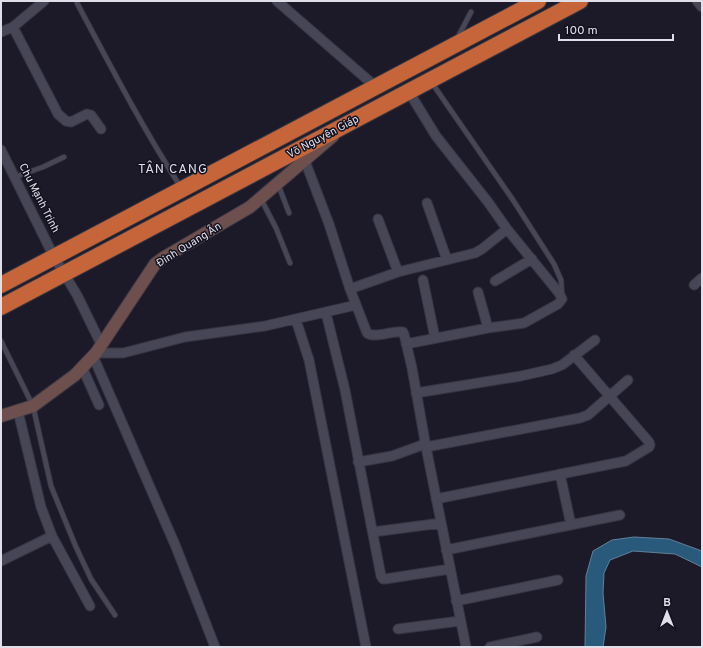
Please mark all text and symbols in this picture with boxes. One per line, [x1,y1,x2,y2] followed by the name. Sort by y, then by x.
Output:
[559,16,673,42] scale bar
[565,23,598,39] text: 100 m
[285,112,361,162] street label: Võ Nguyên Giáp
[138,160,208,178] district label: TÂN CANG
[16,161,62,235] street label: Chu Mạnh Trinh
[153,219,224,271] street label: Đinh Quang Ân
[647,592,687,632] north arrow
[663,596,671,610] text: B

